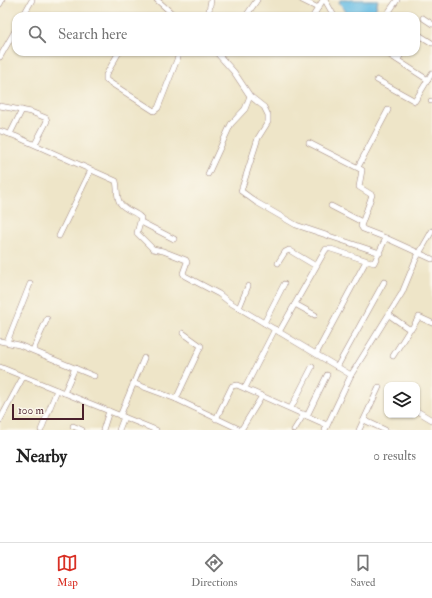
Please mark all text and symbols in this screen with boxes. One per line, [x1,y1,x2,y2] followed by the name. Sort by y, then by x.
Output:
[12,12,420,56] search box
[26,23,48,45] icon: search
[58,25,127,44] text: Search here
[384,382,420,418] map controls
[384,382,420,418] button: layers
[12,402,84,421] scale bar
[18,404,44,417] text: 100 m
[16,446,67,467] text: Nearby
[373,448,416,464] text: 0 results
[56,552,78,589] tab: Map
[191,552,238,589] tab: Directions
[350,552,376,589] tab: Saved

